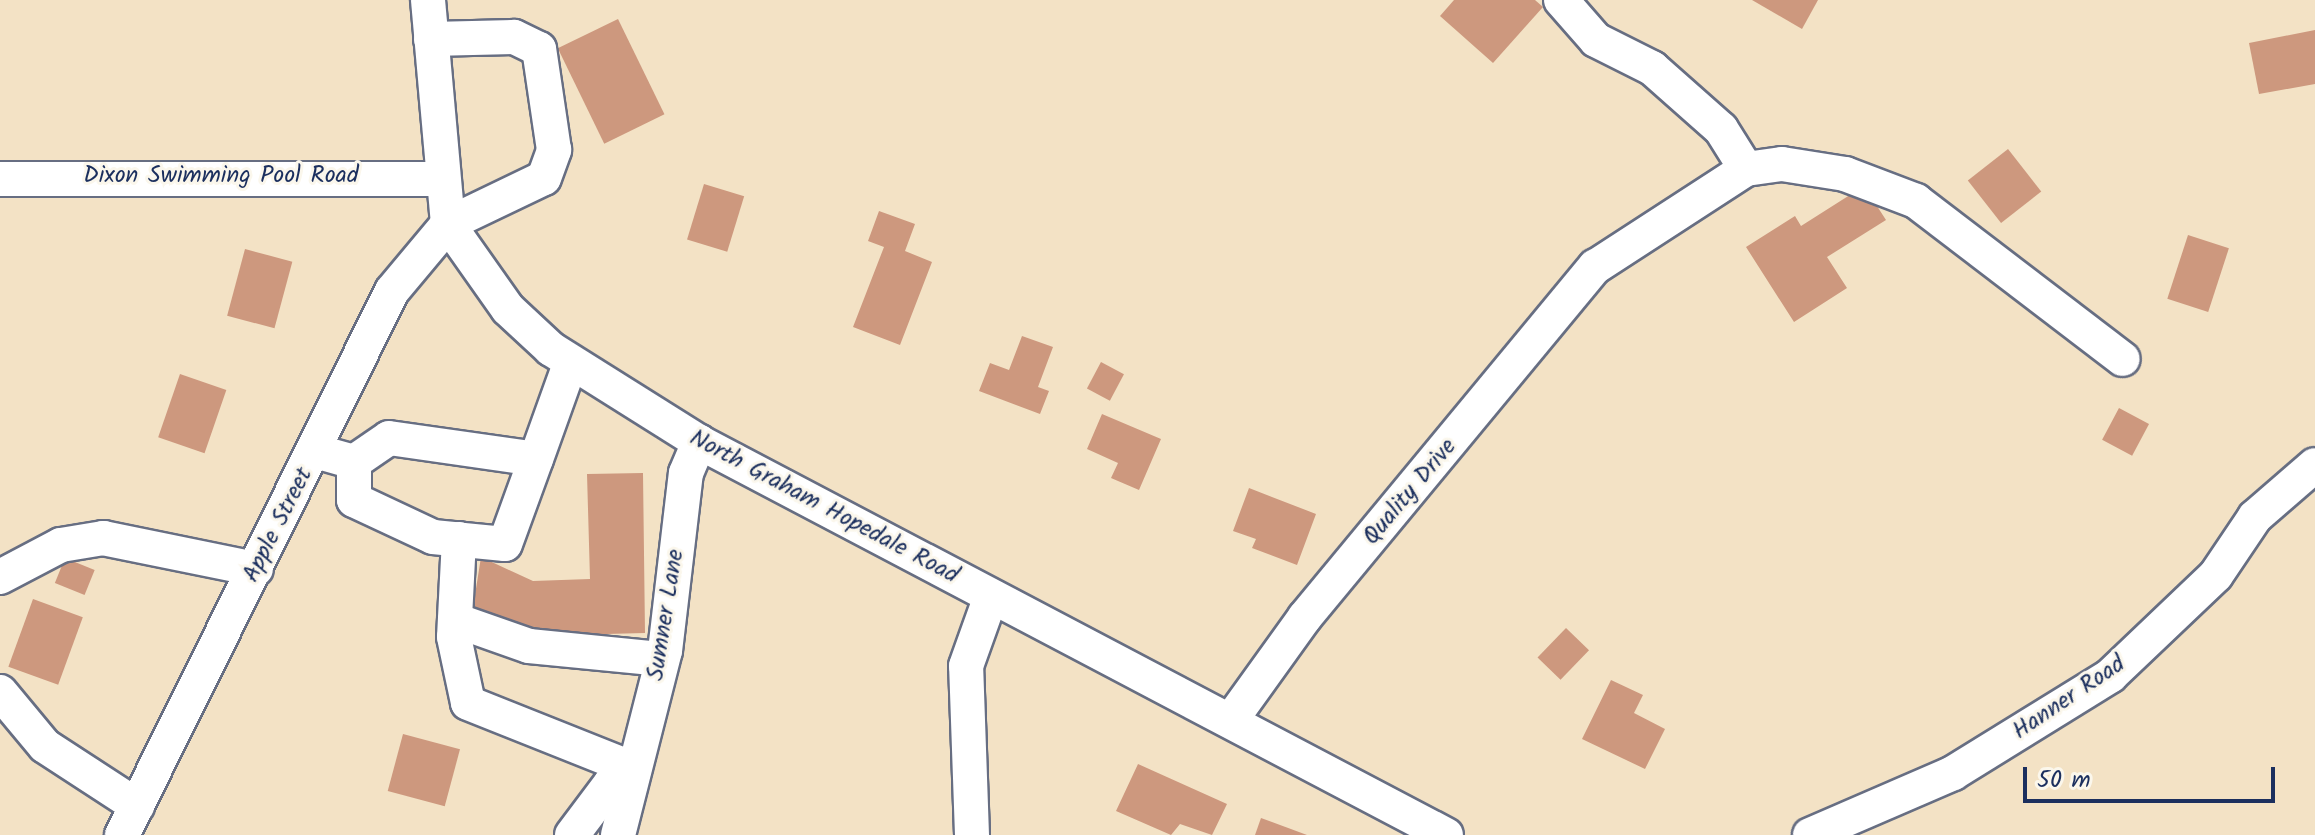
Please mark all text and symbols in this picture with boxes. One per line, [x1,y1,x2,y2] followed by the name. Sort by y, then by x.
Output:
[83,162,359,190] street label: Dixon Swimming Pool Road
[685,424,963,590] street label: North Graham Hopedale Road
[1357,433,1463,551] street label: Quality Drive
[237,463,319,587] street label: Apple Street
[641,547,691,683] street label: Sumner Lane
[2007,650,2131,746] street label: Hanner Road
[2027,751,2279,801] scale bar
[2037,761,2091,800] text: 50 m

